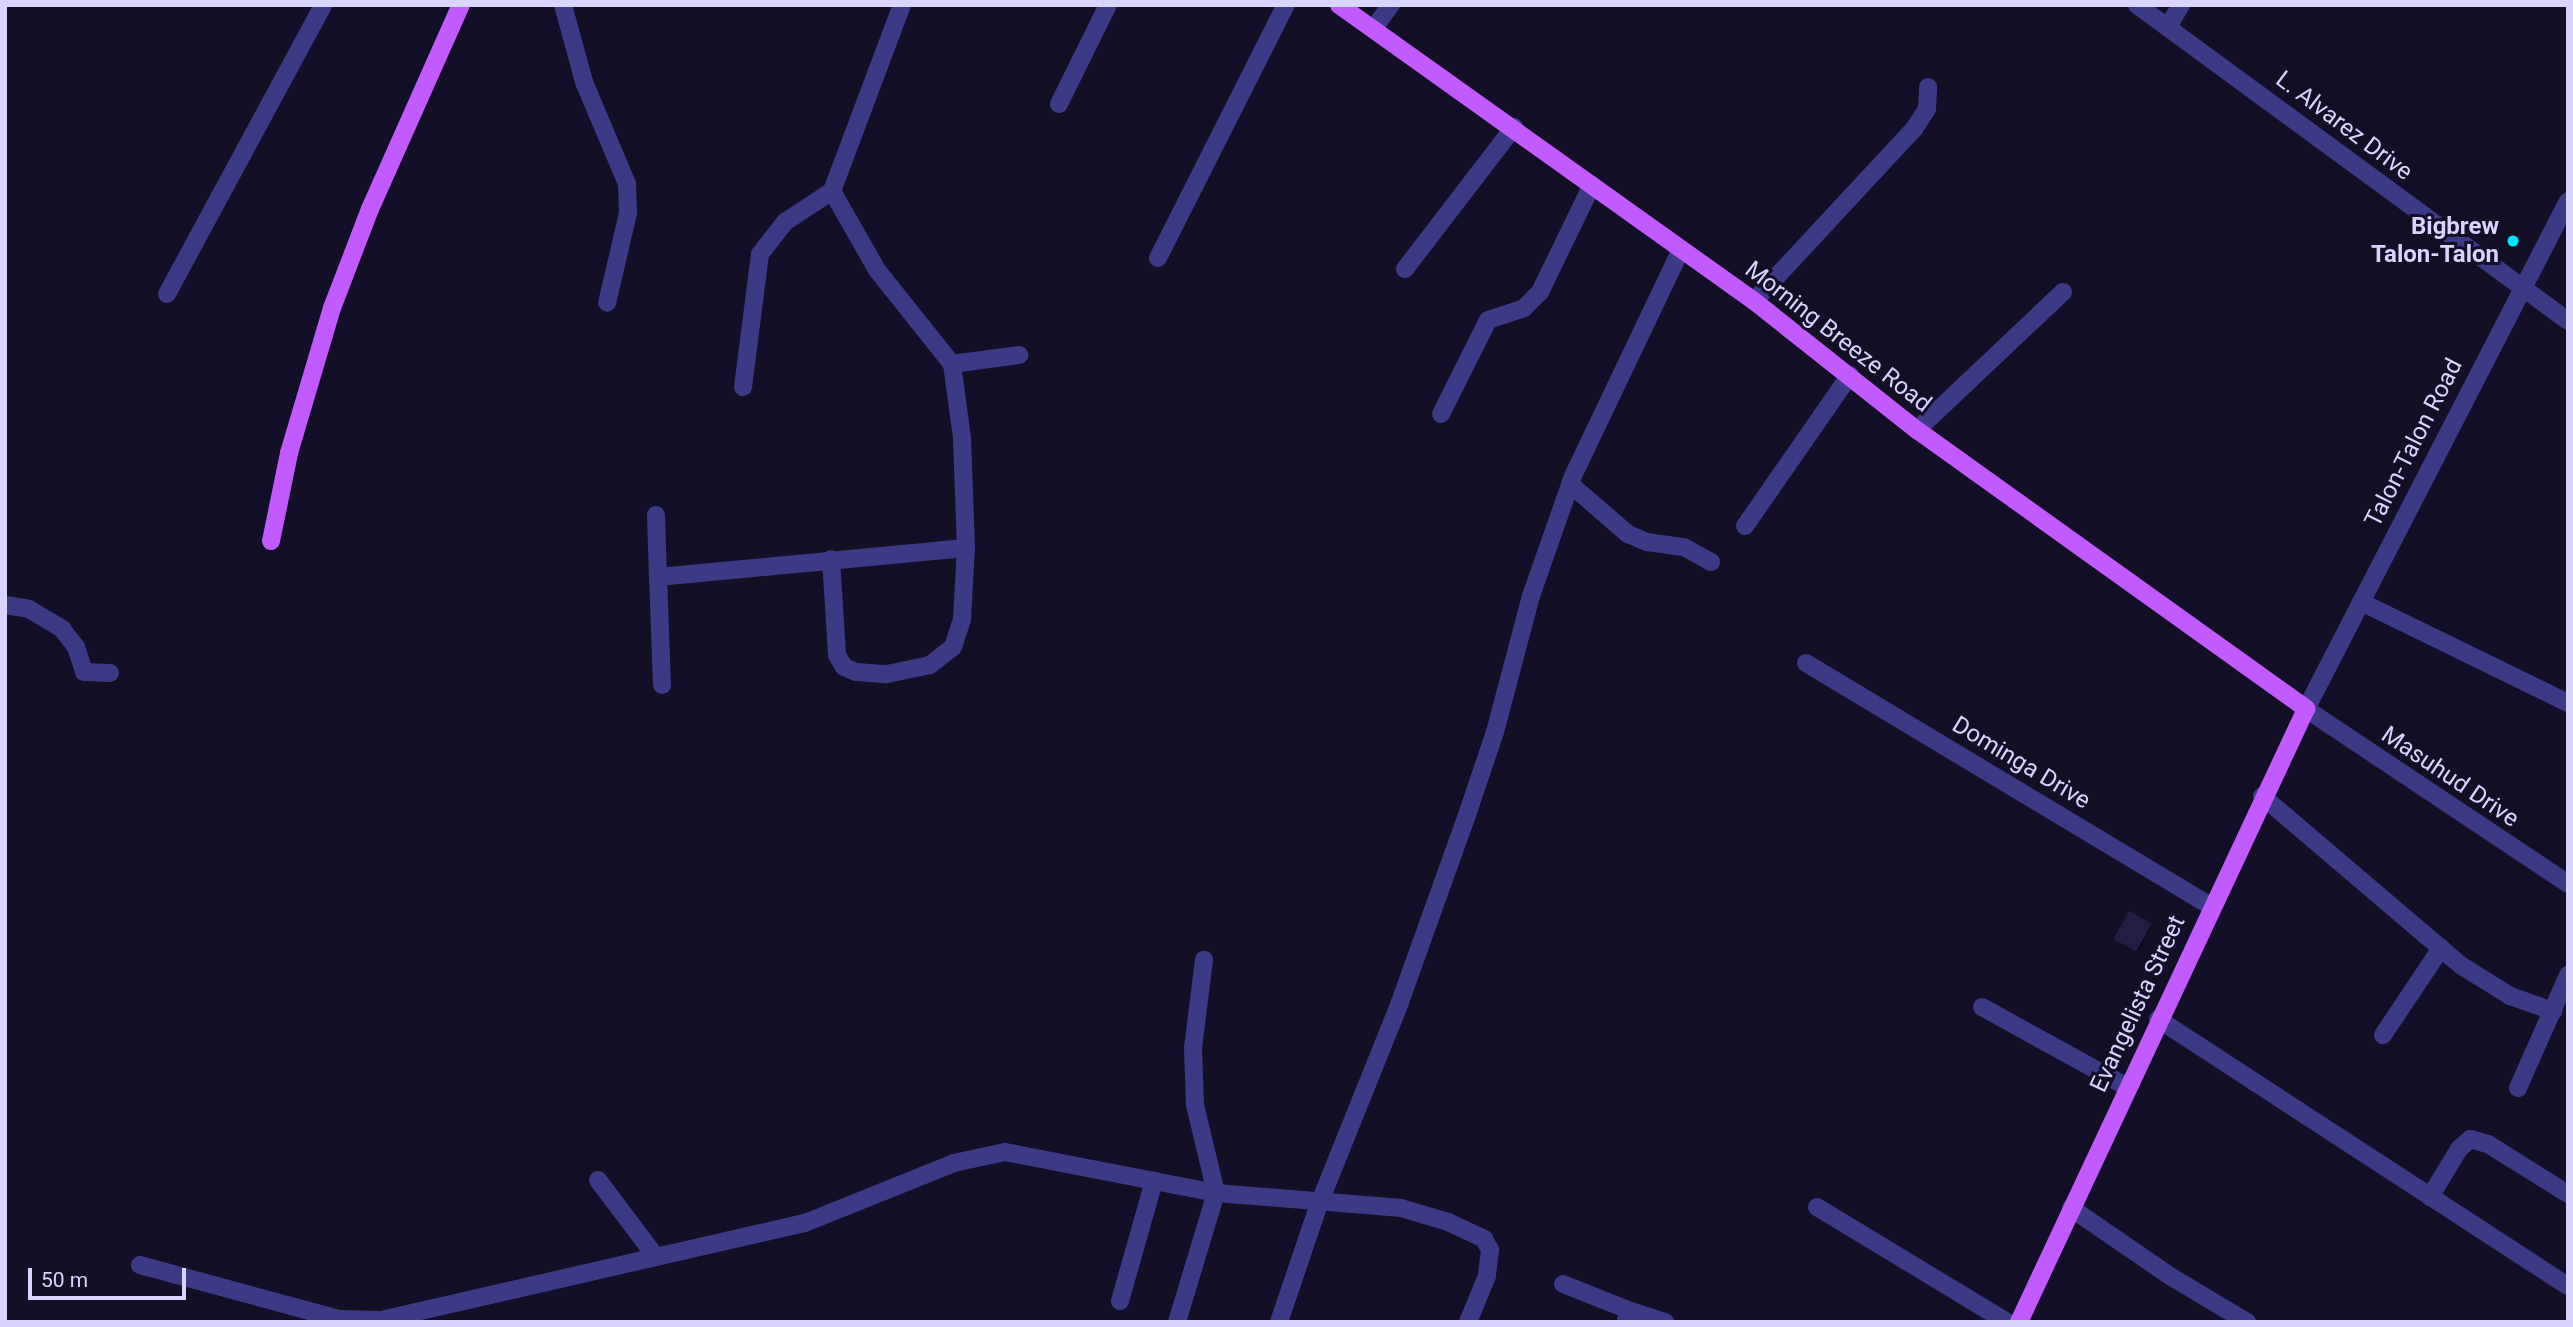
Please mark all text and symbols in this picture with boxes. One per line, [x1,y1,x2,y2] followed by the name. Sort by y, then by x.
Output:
[2270,65,2418,187] street label: L. Alvarez Drive
[2371,213,2499,269] place label: Bigbrew Talon-Talon
[2505,233,2521,249] marker: Bigbrew Talon-Talon
[1739,255,1937,419] street label: Morning Breeze Road
[2359,354,2469,532] street label: Talon-Talon Road
[1947,710,2095,816] street label: Dominga Drive
[2376,720,2524,834] street label: Masuhud Drive
[2084,911,2192,1097] street label: Evangelista Street
[32,1254,189,1298] scale bar
[41,1268,88,1292] text: 50 m

